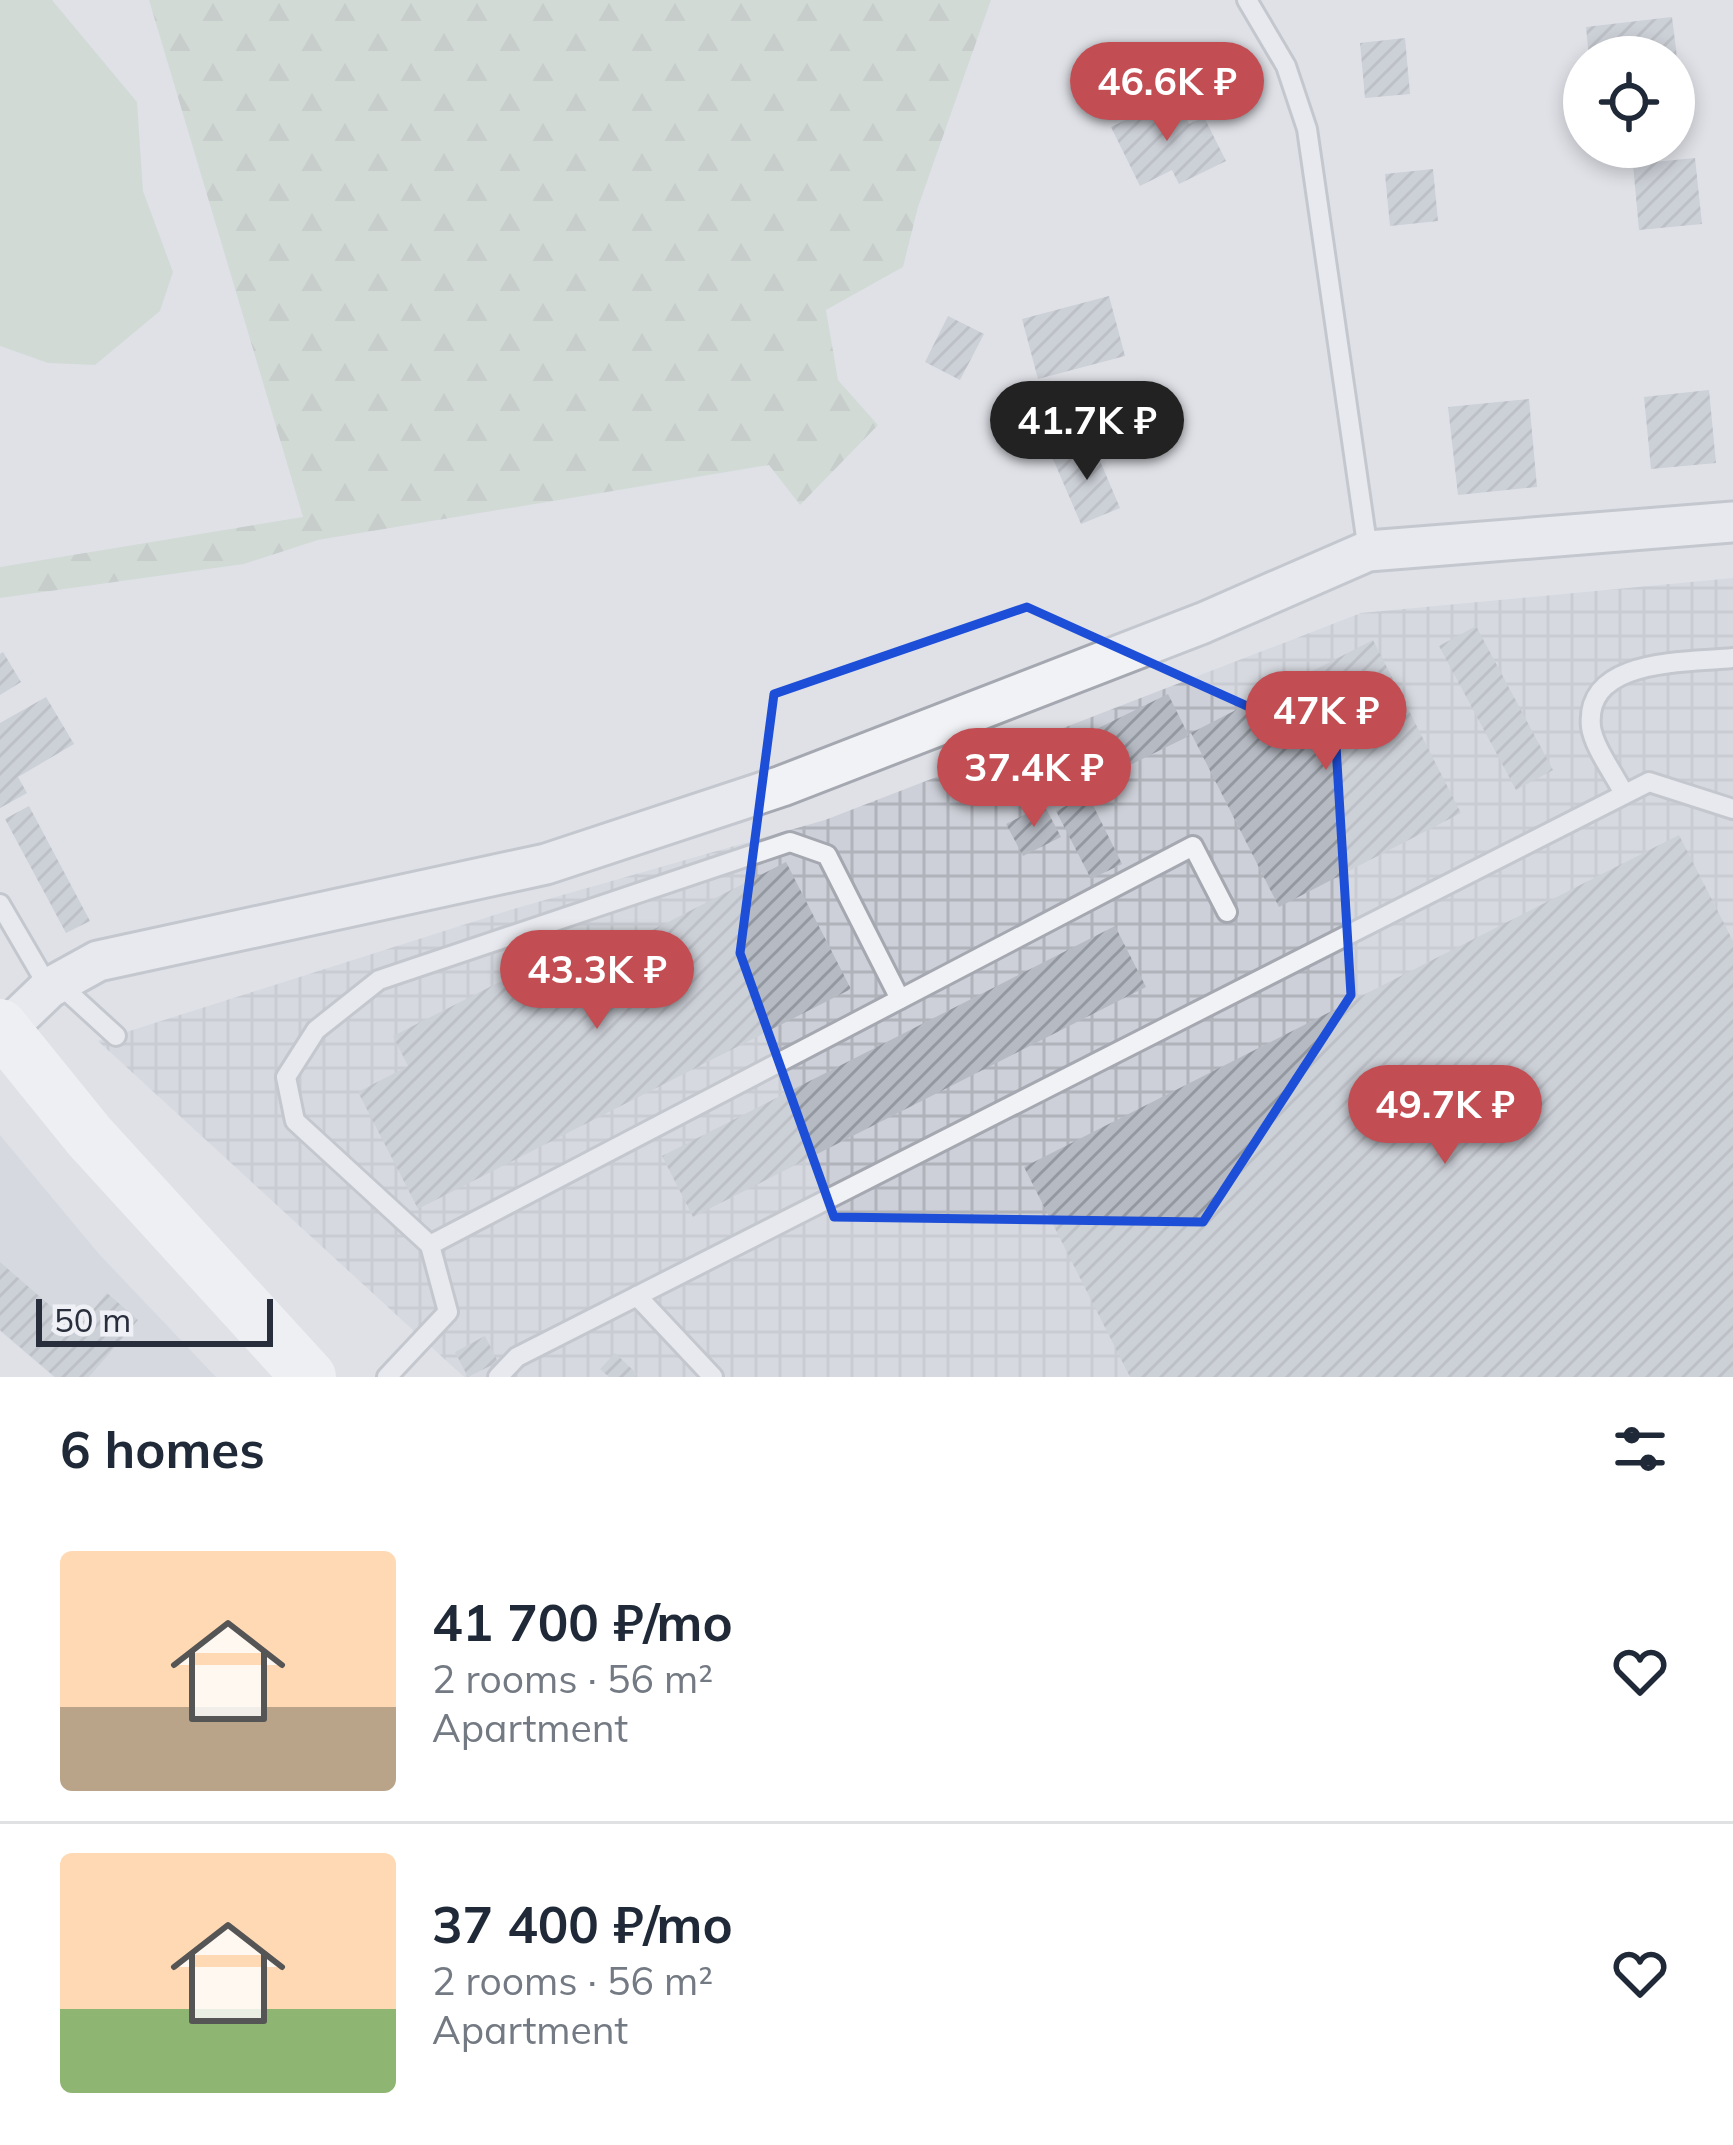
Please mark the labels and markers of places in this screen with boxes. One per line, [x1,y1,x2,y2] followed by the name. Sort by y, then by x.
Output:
[1056,42,1278,144] pin: 46.6K ₽
[976,381,1198,483] pin: 41.7K ₽
[1242,671,1410,773] pin: 47K ₽
[923,728,1145,830] pin: 37.4K ₽
[486,930,708,1032] pin: 43.3K ₽
[1334,1065,1556,1167] pin: 49.7K ₽

